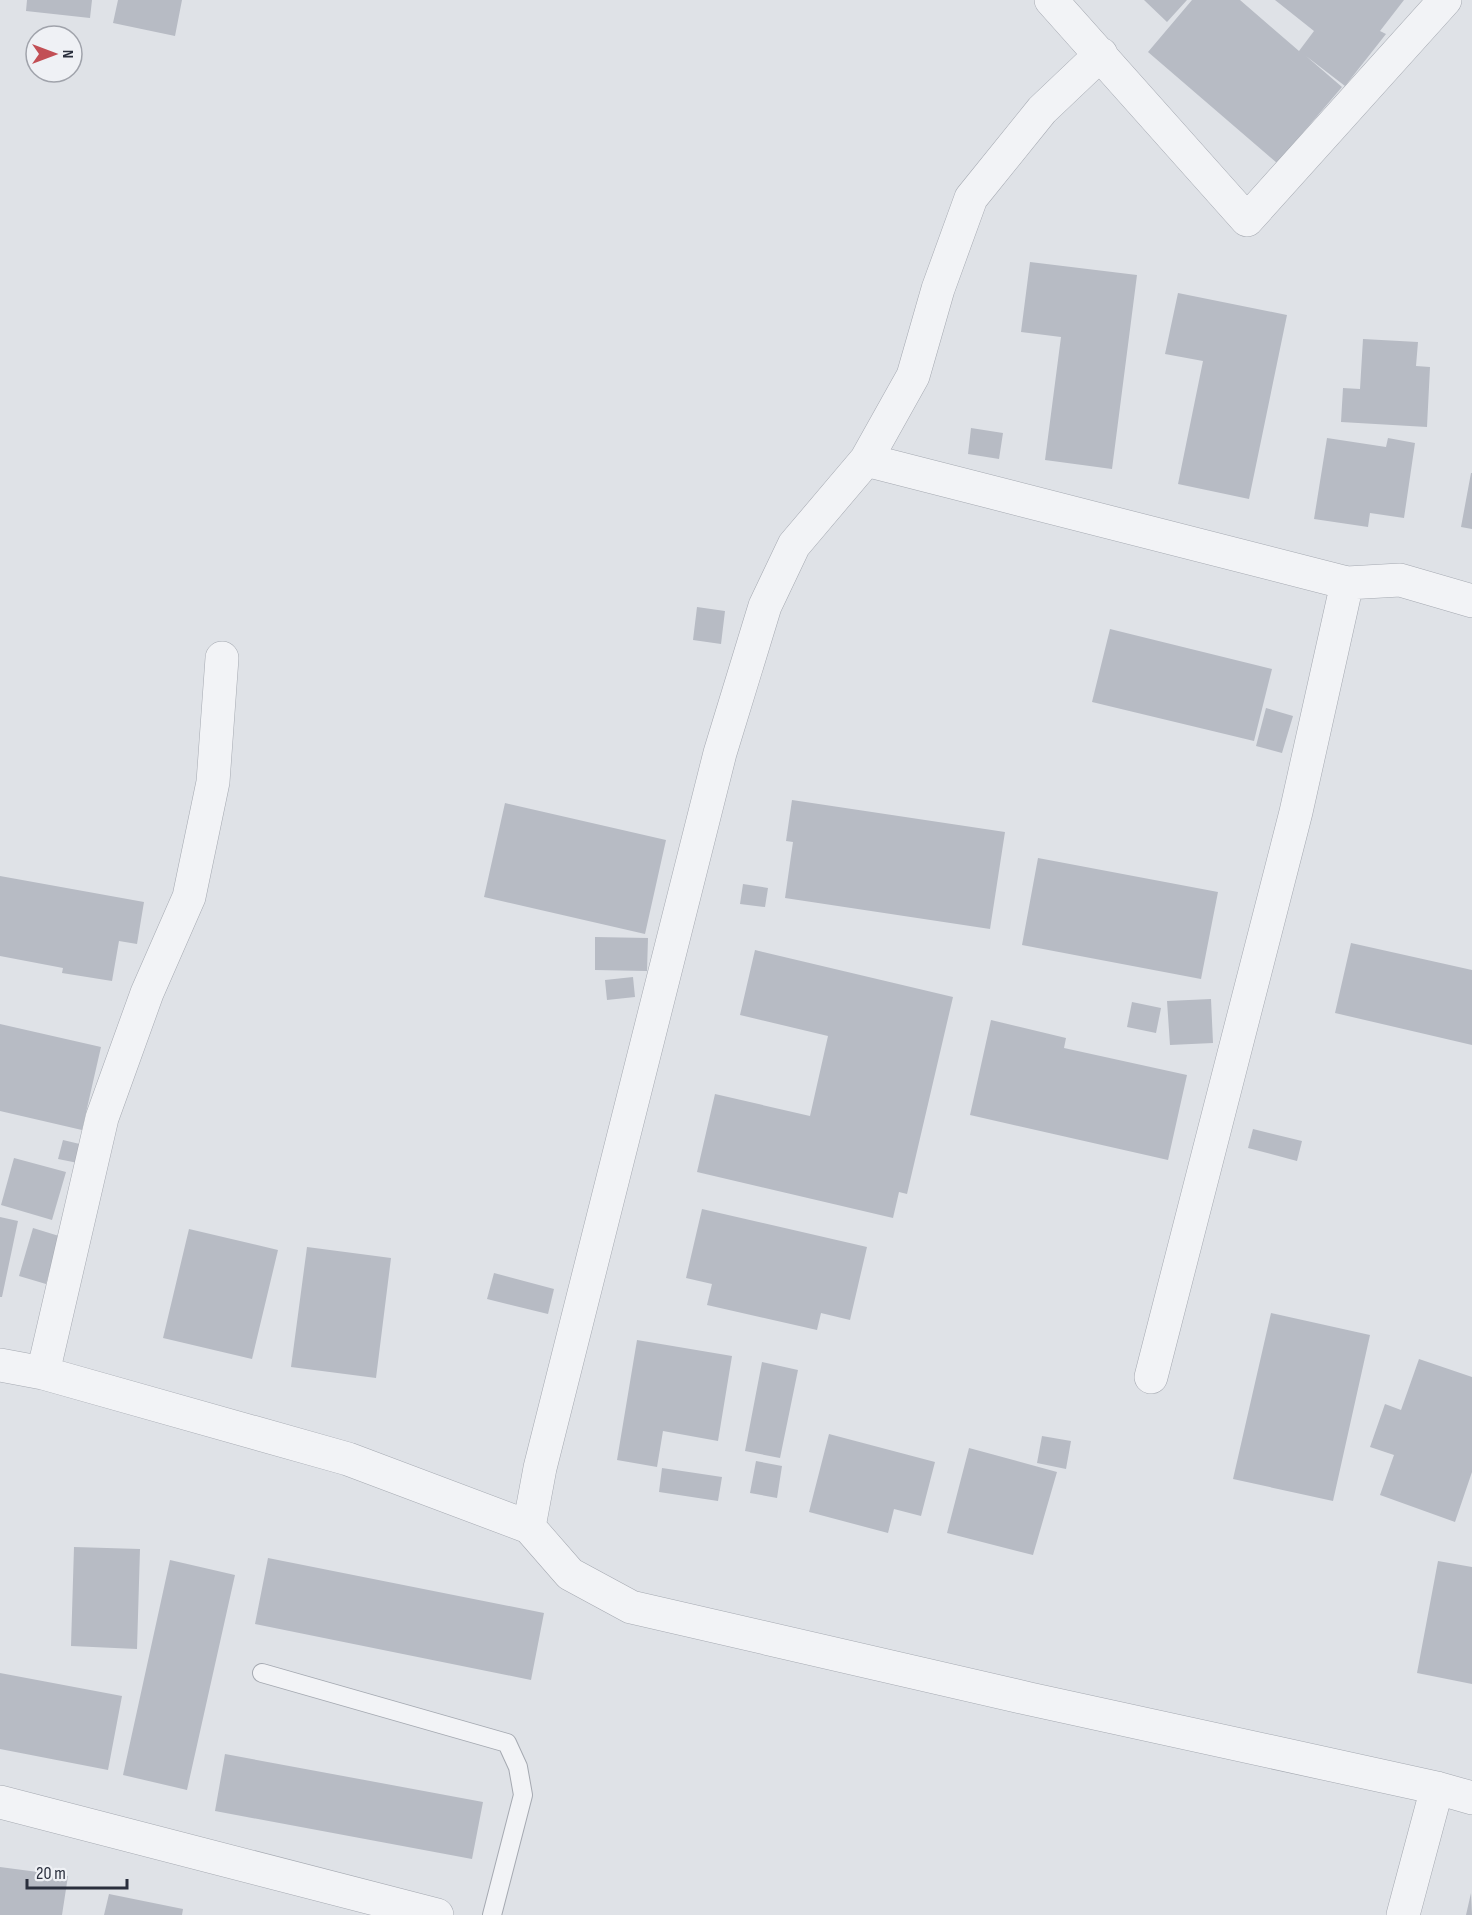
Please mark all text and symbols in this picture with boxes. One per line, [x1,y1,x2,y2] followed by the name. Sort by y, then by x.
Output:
[24,24,84,84] north arrow
[58,50,77,58] text: N
[27,1852,128,1890] scale bar
[36,1863,66,1884] text: 20 m

